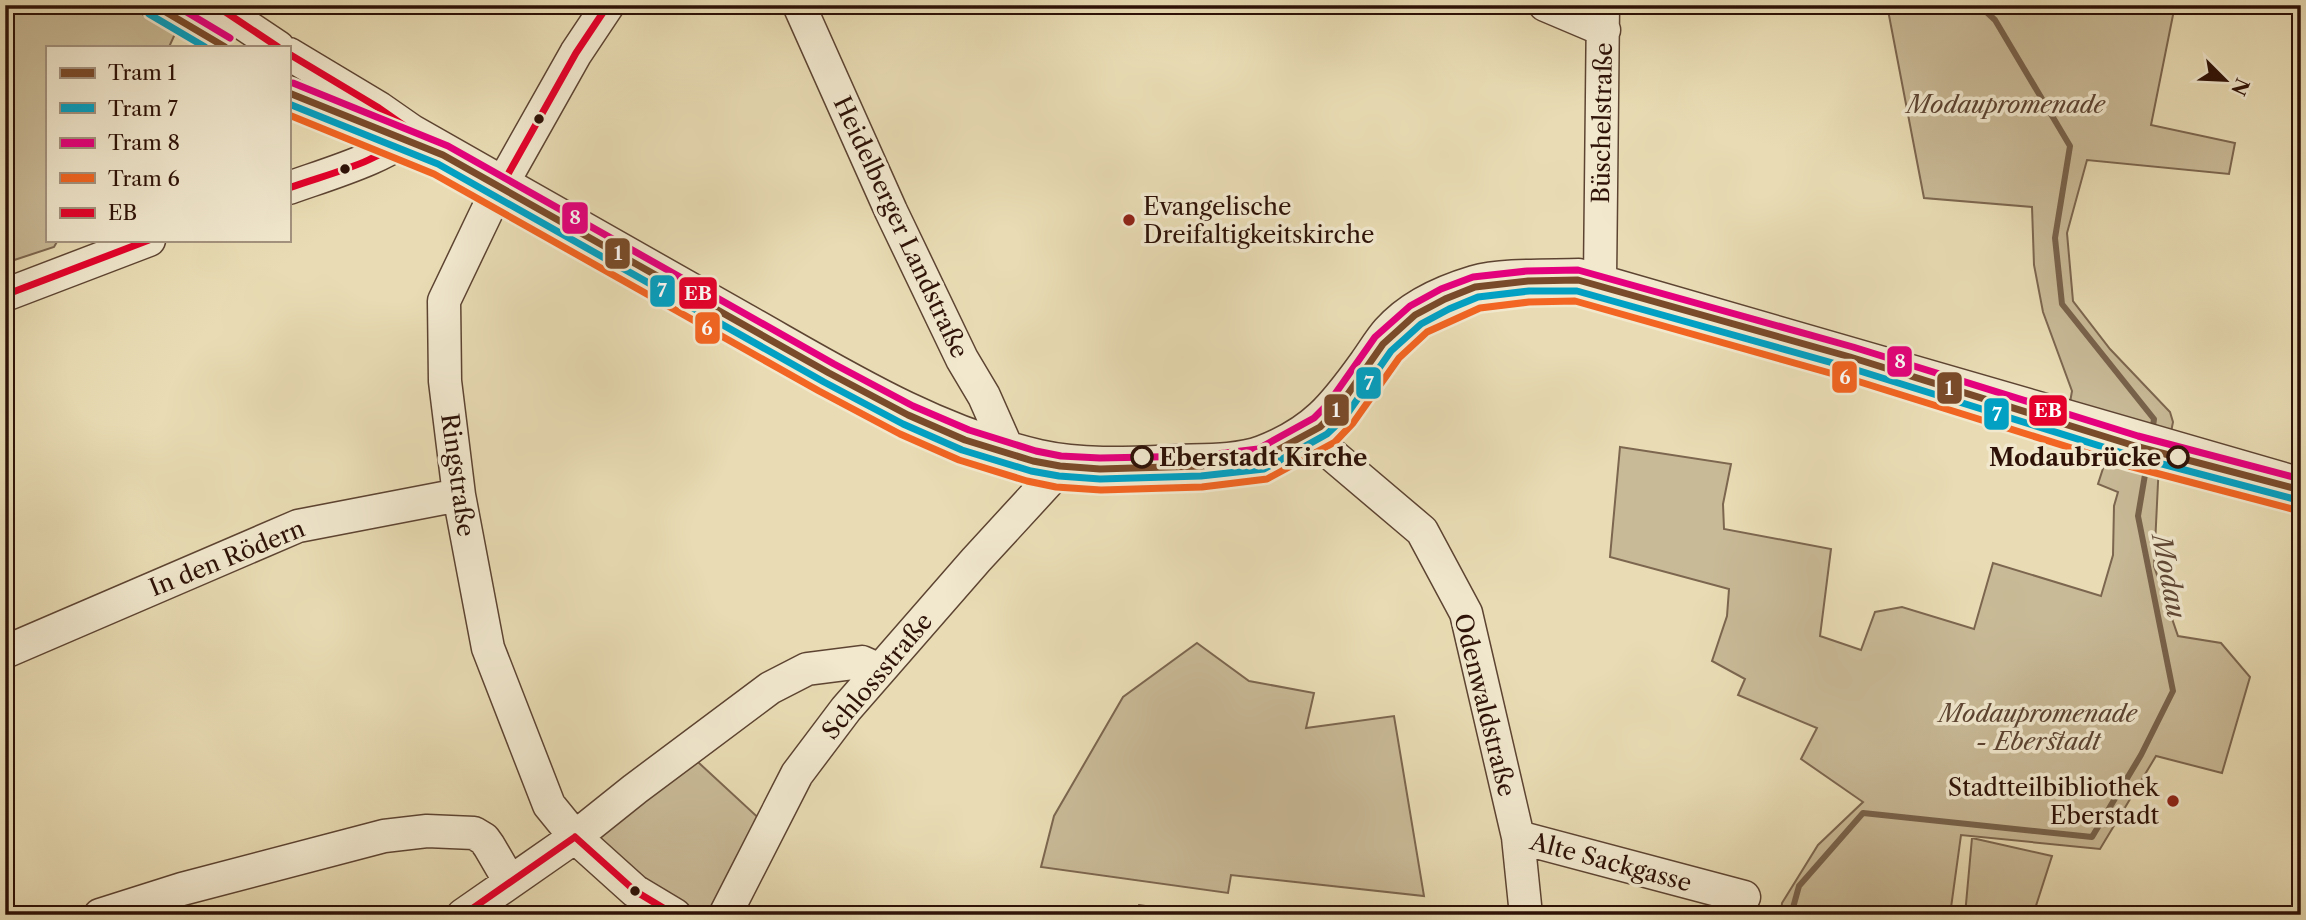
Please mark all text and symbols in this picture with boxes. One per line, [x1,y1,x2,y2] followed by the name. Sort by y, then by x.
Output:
[1586,42,1618,204] street label: Büschelstraße
[46,46,290,242] legend
[2190,46,2260,116] north arrow
[108,60,176,85] text: Tram 1
[2226,74,2254,99] text: N
[1904,90,2106,119] park label: Modaupromenade
[828,92,974,362] street label: Heidelberger Landstraße
[108,96,178,121] text: Tram 7
[532,112,546,126] unlabelled marker
[108,130,180,155] text: Tram 8
[338,162,352,176] unlabelled marker
[108,166,180,191] text: Tram 6
[1143,192,1374,249] place label: Evangelische Dreifaltigkeitskirche
[108,200,137,225] text: EB
[561,201,589,235] line badge: 8
[569,206,581,229] text: 8
[1121,212,1137,228] marker: Evangelische Dreifaltigkeitskirche
[604,237,631,270] line badge: 1
[614,242,623,265] text: 1
[649,274,676,308] line badge: 7
[678,276,718,310] line badge: EB
[657,279,667,302] text: 7
[684,282,712,305] text: EB
[694,311,721,345] line badge: 6
[701,317,713,340] text: 6
[1886,345,1913,378] line badge: 8
[1894,350,1906,373] text: 8
[1831,360,1858,394] line badge: 6
[1355,366,1382,400] line badge: 7
[1839,366,1851,389] text: 6
[1936,371,1963,405] line badge: 1
[1364,372,1374,395] text: 7
[1945,377,1954,400] text: 1
[1323,393,1350,427] line badge: 1
[2028,394,2068,427] line badge: EB
[1983,397,2010,431] line badge: 7
[1332,399,1341,422] text: 1
[2034,399,2062,422] text: EB
[1992,403,2002,426] text: 7
[435,412,481,538] street label: Ringstraße
[1159,443,1367,472] place label: Eberstadt Kirche
[1989,443,2161,472] place label: Modaubrücke
[1131,446,1153,468] marker: Eberstadt Kirche
[2167,446,2189,468] marker: Modaubrücke
[145,514,309,602] street label: In den Rödern
[2145,528,2193,621] water label: Modau
[816,607,938,745] street label: Schlossstraße
[1448,610,1522,800] street label: Odenwaldstraße
[1936,699,2138,756] park label: Modaupromenade - Eberstadt
[1948,773,2160,830] place label: Stadtteilbibliothek Eberstadt
[2165,793,2181,809] marker: Stadtteilbibliothek Eberstadt
[1526,826,1695,897] street label: Alte Sackgasse
[628,884,642,898] unlabelled marker

